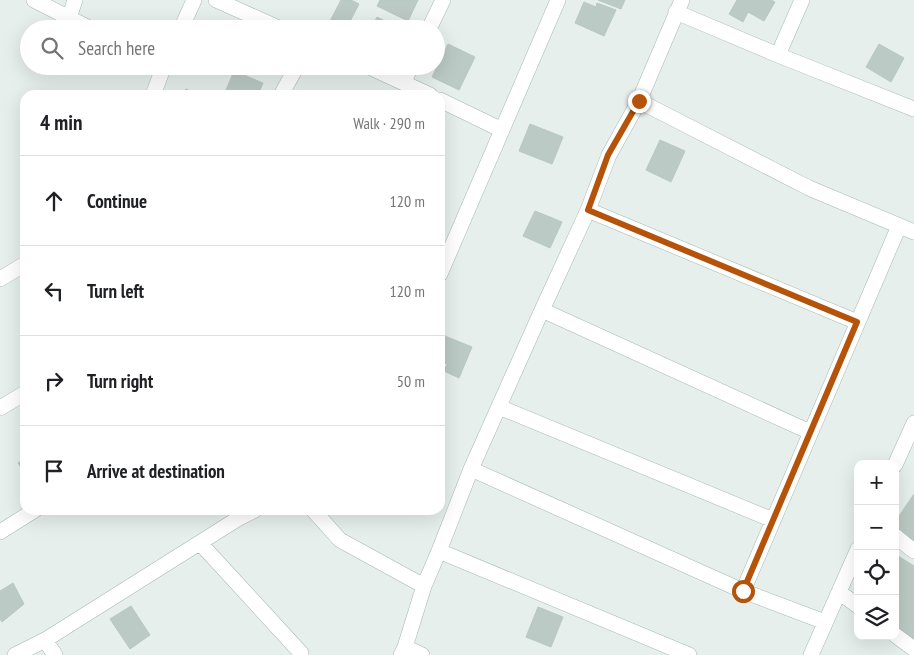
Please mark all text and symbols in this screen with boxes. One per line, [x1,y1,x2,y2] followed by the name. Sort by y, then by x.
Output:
[20,20,445,75] search box
[38,34,66,62] icon: search
[78,36,155,60] text: Search here
[628,90,651,113] route end
[40,109,82,136] text: 4 min
[353,113,425,133] text: Walk · 290 m
[40,187,68,215] icon: ahead
[87,189,147,213] text: Continue
[390,191,425,211] text: 120 m
[40,277,68,305] icon: left
[87,279,144,303] text: Turn left
[390,281,425,301] text: 120 m
[40,367,68,395] icon: right
[87,369,153,393] text: Turn right
[397,371,425,391] text: 50 m
[40,457,68,485] icon: arrive
[87,459,225,483] text: Arrive at destination
[854,460,899,640] map controls
[854,460,899,505] button: +
[854,505,899,550] button: −
[854,550,899,595] button: locate
[732,580,755,603] route start
[854,595,899,640] button: layers

